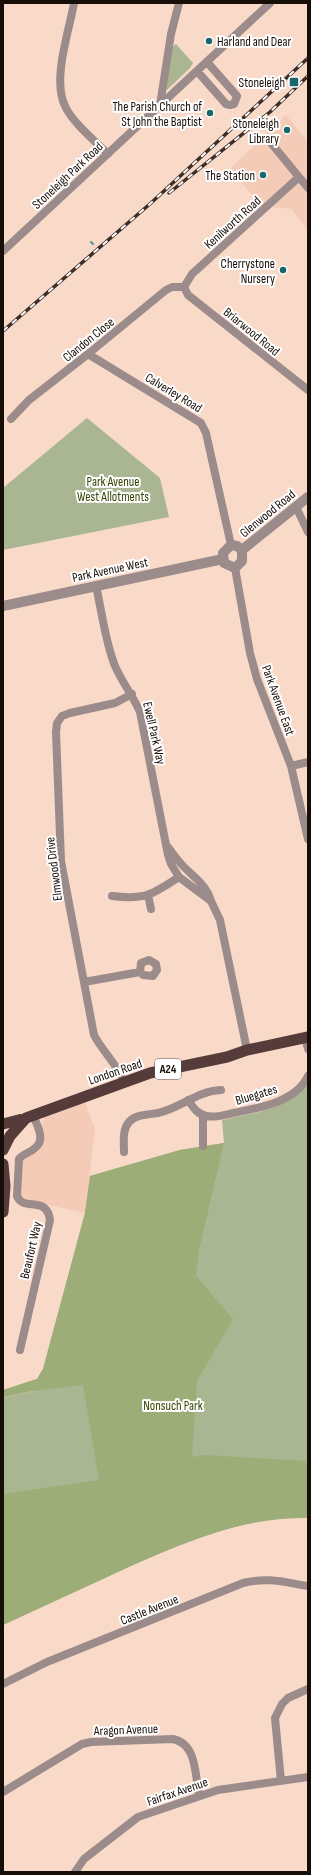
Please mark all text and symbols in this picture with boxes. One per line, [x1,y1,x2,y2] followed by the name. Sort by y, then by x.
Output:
[217,34,291,50] place label: Harland and Dear
[204,36,214,46] marker: Harland and Dear
[239,75,285,91] place label: Stoneleigh
[288,76,300,88] marker: Stoneleigh
[112,99,202,130] place label: The Parish Church of St John the Baptist
[205,108,215,118] marker: The Parish Church of St John the Baptist
[233,116,279,147] place label: Stoneleigh Library
[282,125,292,135] marker: Stoneleigh Library
[29,139,107,213] street label: Stoneleigh Park Road
[205,168,255,184] place label: The Station
[258,170,268,180] marker: The Station
[201,193,264,252] street label: Kenilworth Road
[221,256,275,287] place label: Cherrystone Nursery
[278,265,288,275] marker: Cherrystone Nursery
[220,304,283,359] street label: Briarwood Road
[60,314,118,365] street label: Clandon Close
[142,370,205,416] street label: Calverley Road
[77,474,149,505] park label: Park Avenue West Allotments
[237,487,299,541] street label: Glenwood Road
[71,554,150,586] street label: Park Avenue West
[258,663,298,738] street label: Park Avenue East
[139,700,169,766] street label: Ewell Park Way
[42,836,66,902] street label: Elmwood Drive
[86,1055,144,1089] street label: London Road
[155,1059,181,1079] road number: A24
[234,1081,279,1109] street label: Bluegates
[17,1220,45,1280] street label: Beaufort Way
[143,1398,203,1414] park label: Nonsuch Park
[118,1591,181,1629] street label: Castle Avenue
[93,1721,158,1739] street label: Aragon Avenue
[145,1774,210,1810] street label: Fairfax Avenue

